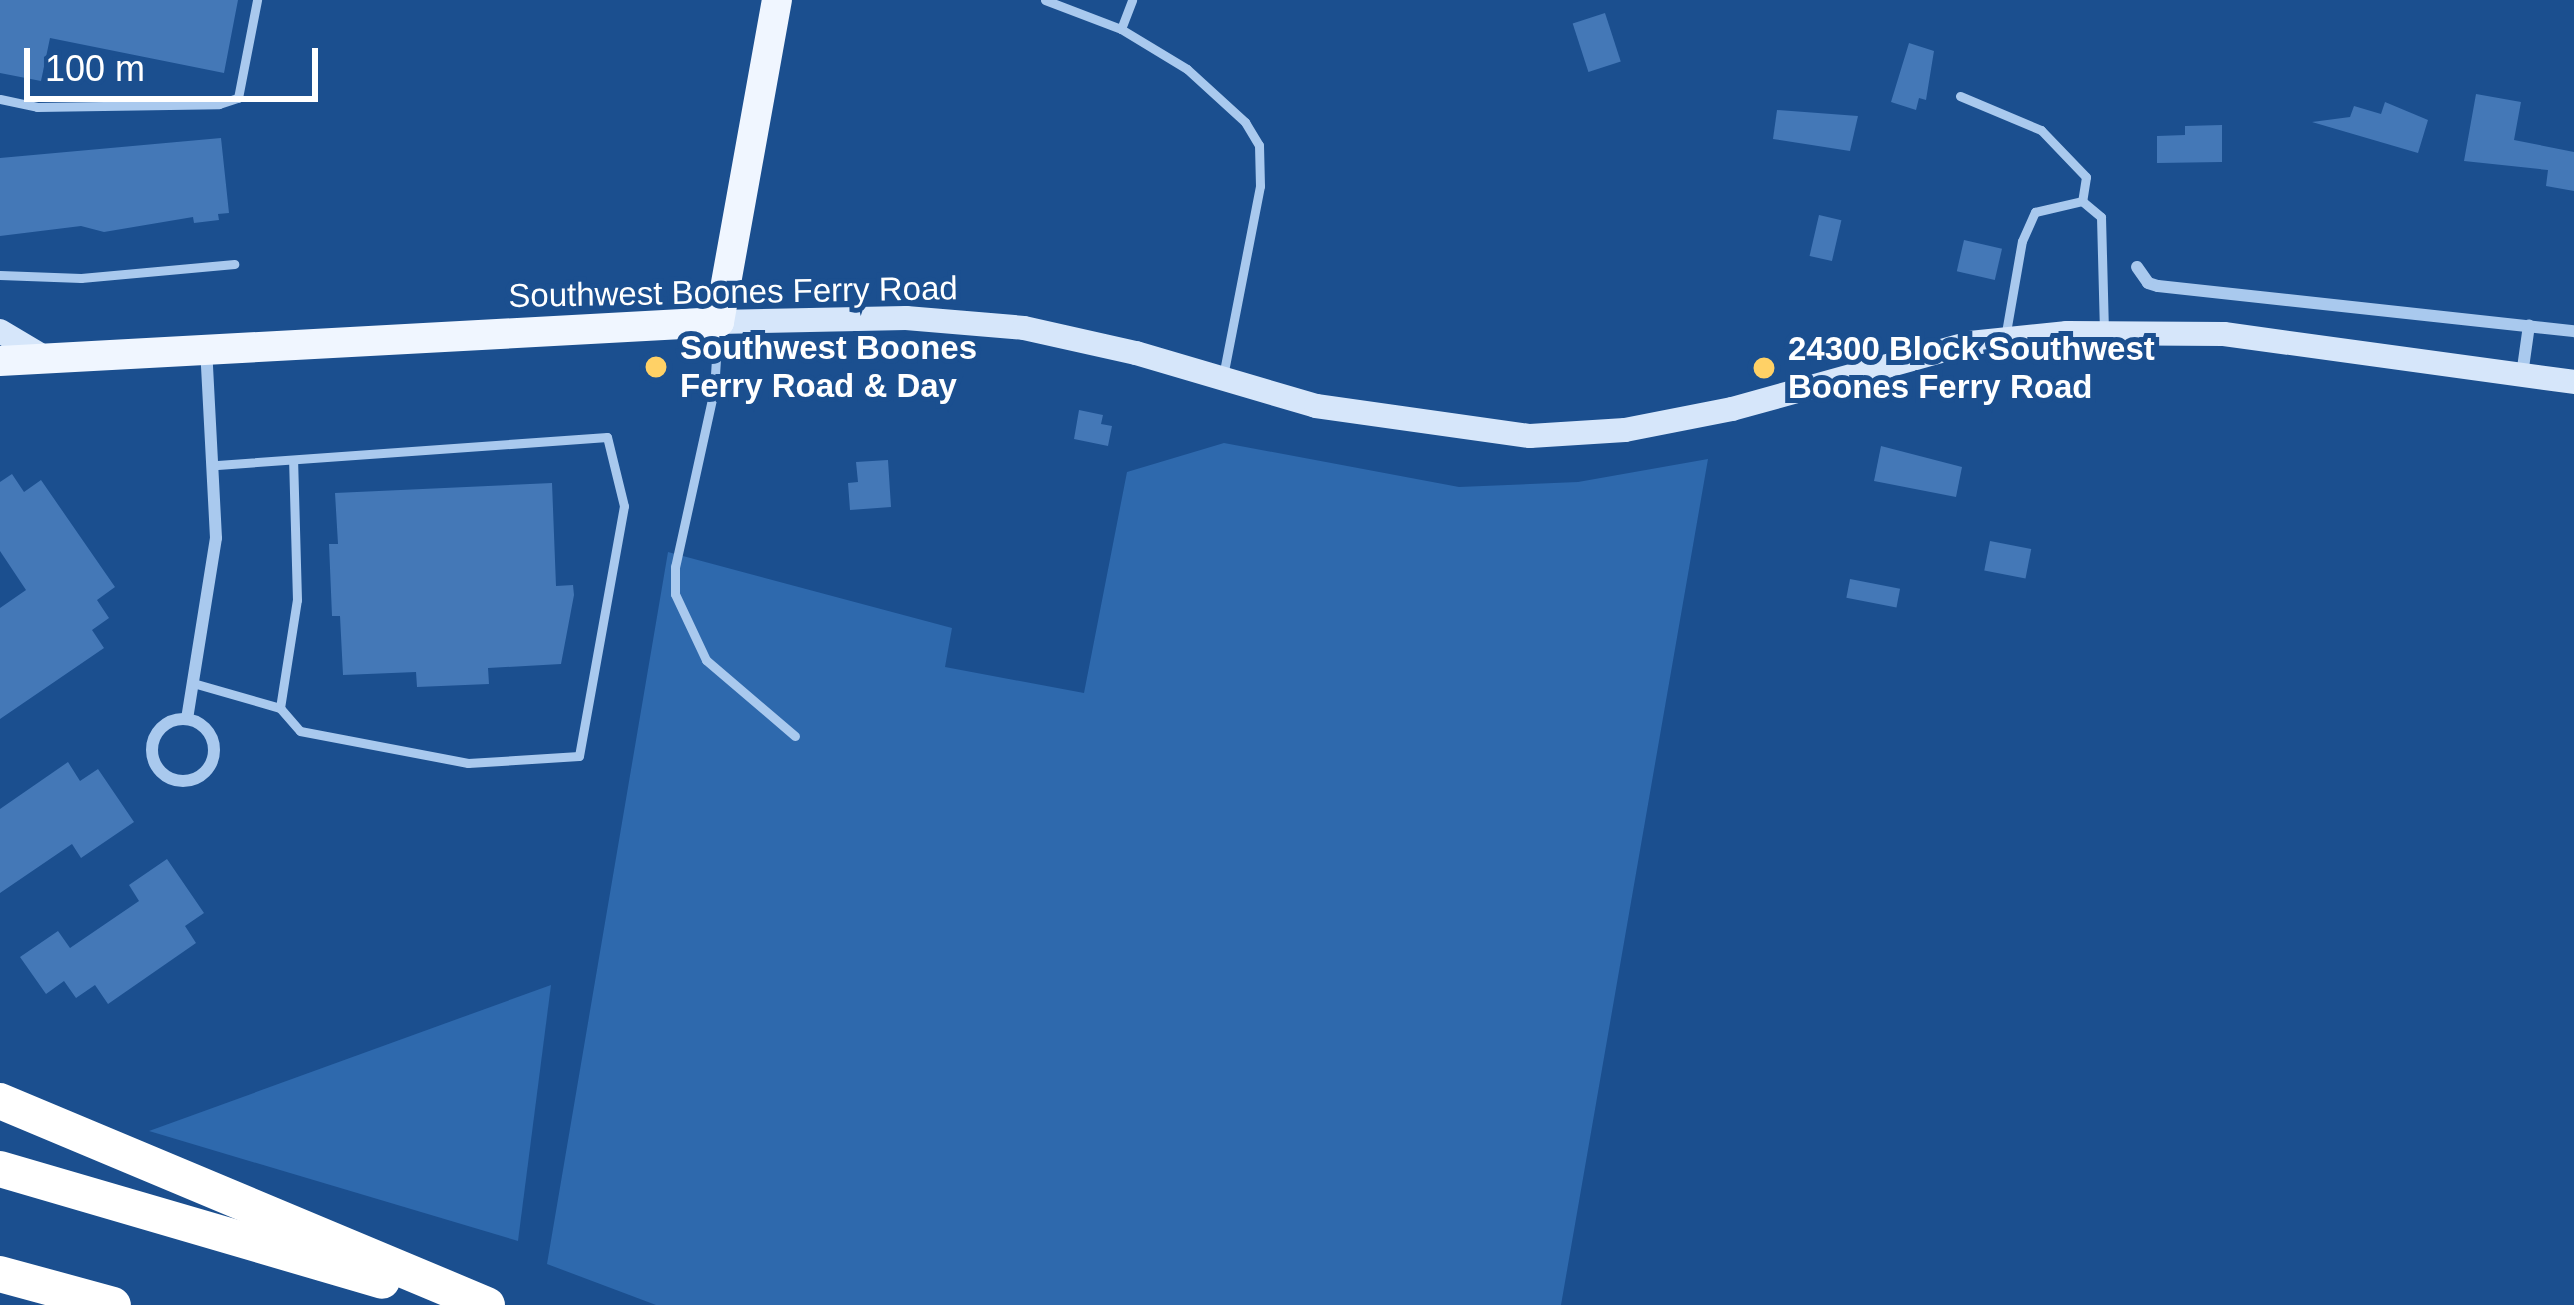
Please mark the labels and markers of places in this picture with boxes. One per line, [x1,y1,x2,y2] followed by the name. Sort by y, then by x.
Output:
[680,328,977,406] place label: Southwest Boones Ferry Road & Day
[1788,329,2155,407] place label: 24300 Block Southwest Boones Ferry Road
[643,354,669,380] marker: Southwest Boones Ferry Road & Day
[1751,355,1777,381] marker: 24300 Block Southwest Boones Ferry Road

